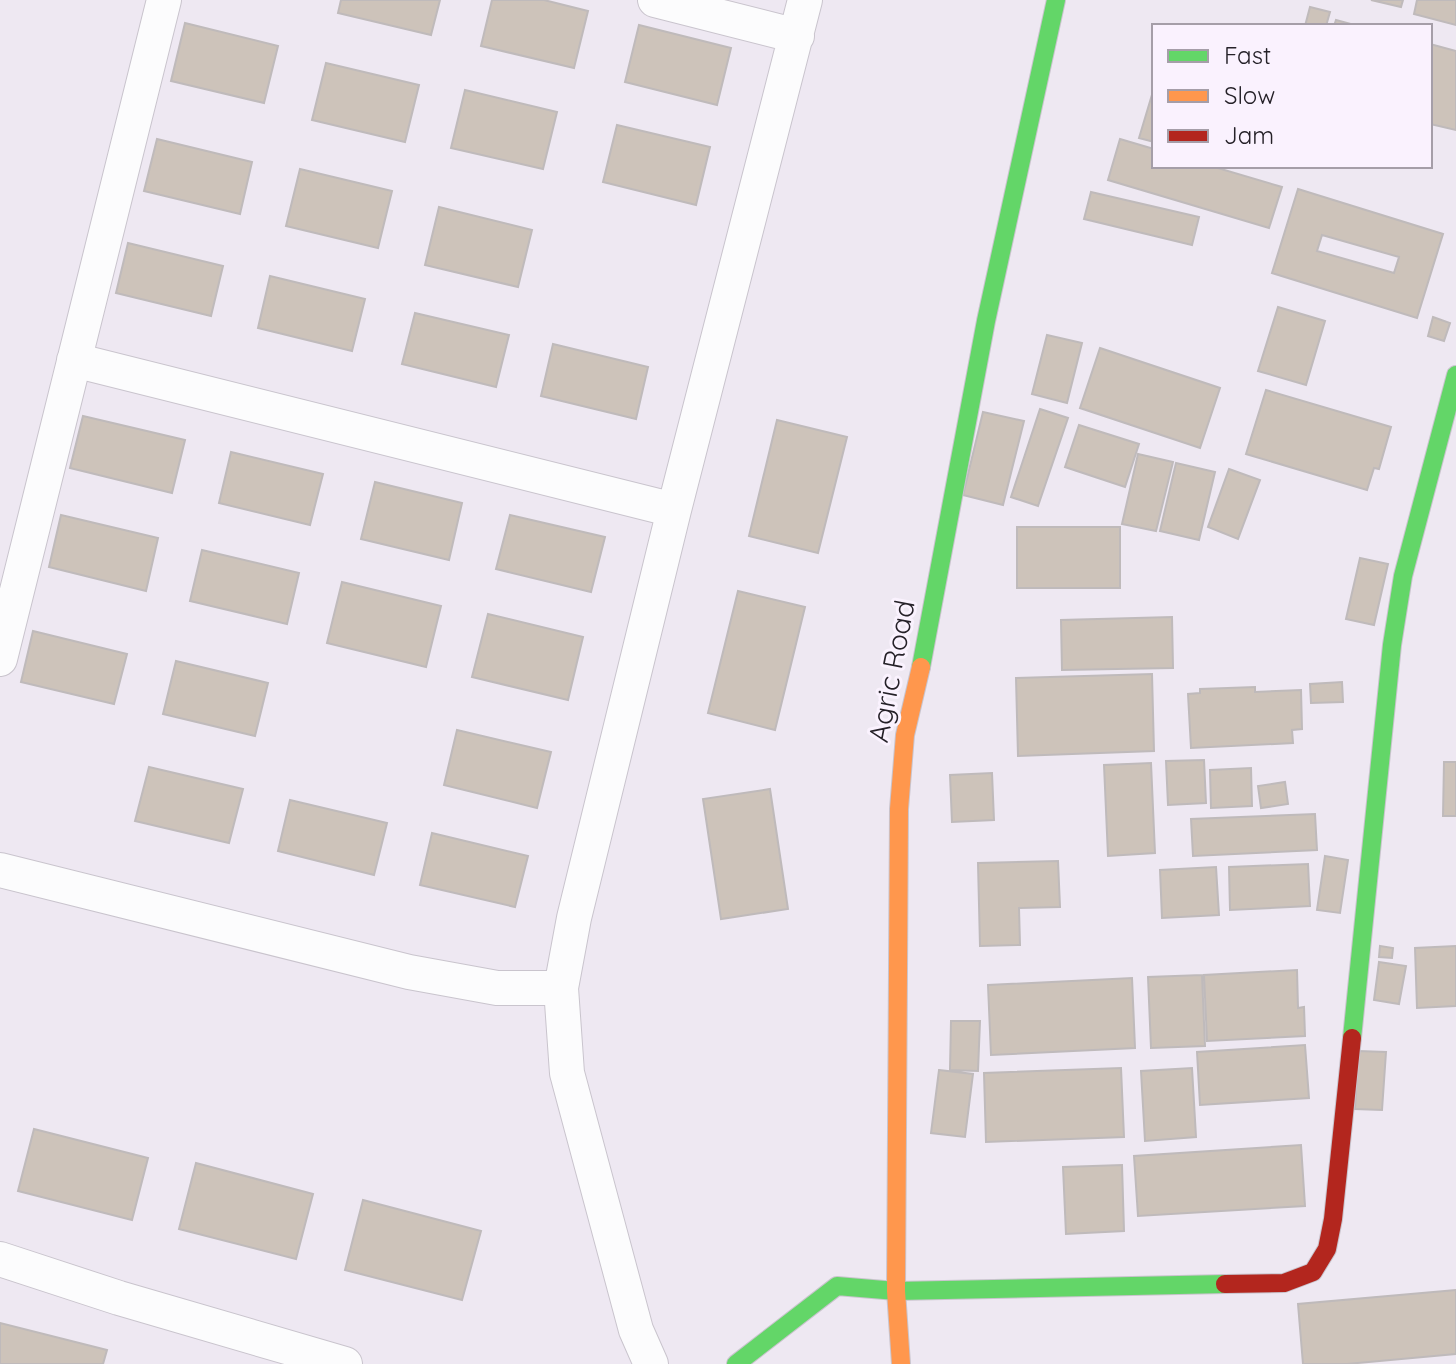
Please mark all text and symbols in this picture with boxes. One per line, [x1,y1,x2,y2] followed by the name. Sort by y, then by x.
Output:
[1152,24,1432,168] legend
[1224,40,1271,70] text: Fast
[1224,80,1275,110] text: Slow
[1224,120,1274,150] text: Jam
[860,597,922,745] street label: Agric Road

